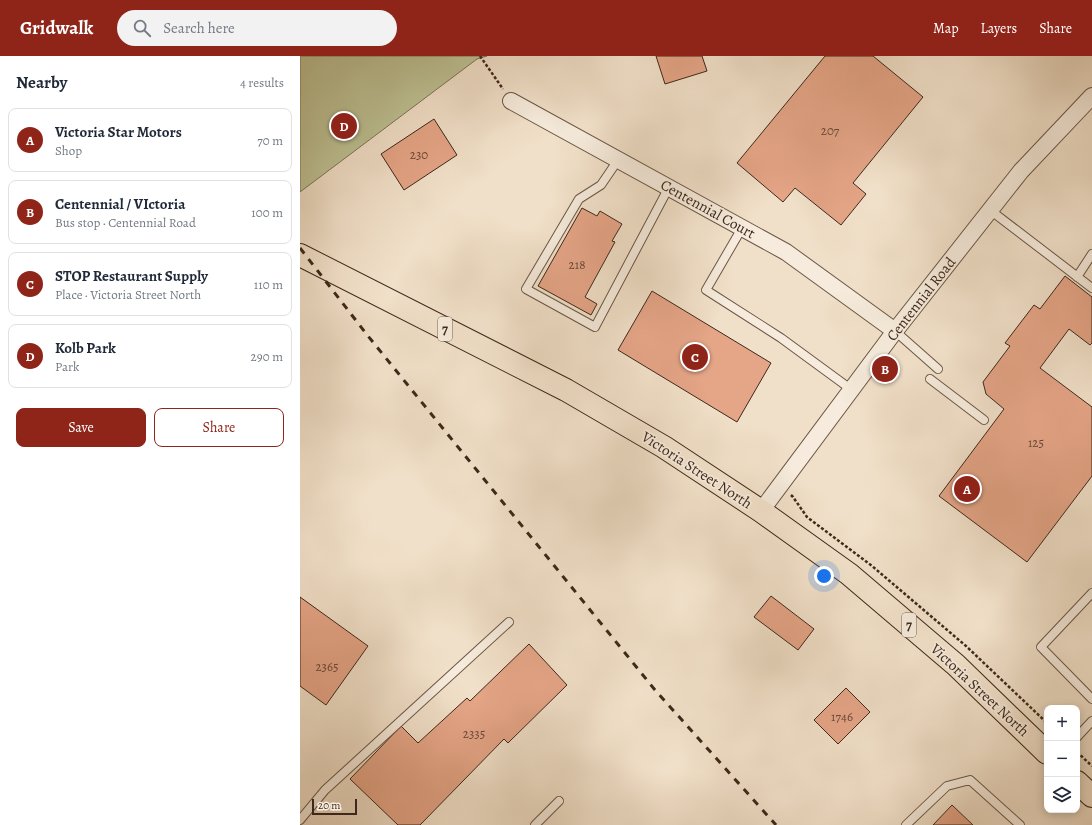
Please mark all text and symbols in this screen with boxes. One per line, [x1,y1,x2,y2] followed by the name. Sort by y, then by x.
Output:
[117,10,397,46] search box
[20,15,93,41] text: Gridwalk
[131,17,153,39] icon: search
[163,18,235,38] text: Search here
[933,19,959,38] text: Map
[981,19,1017,38] text: Layers
[1039,19,1072,38] text: Share
[16,71,67,94] text: Nearby
[240,74,284,91] text: 4 results
[331,111,357,141] pin: D
[55,122,182,142] text: Victoria Star Motors
[821,122,840,139] house number: 207
[26,132,34,149] text: A
[257,132,283,149] text: 70 m
[55,142,82,159] text: Shop
[410,146,428,163] house number: 230
[657,175,759,243] street label: Centennial Court
[55,194,185,214] text: Centennial / VIctoria
[26,204,34,221] text: B
[251,204,283,221] text: 100 m
[55,214,196,231] text: Bus stop · Centennial Road
[882,252,961,345] street label: Centennial Road
[569,256,585,273] house number: 218
[55,266,208,286] text: STOP Restaurant Supply
[26,276,34,293] text: C
[254,276,283,293] text: 110 m
[55,286,201,303] text: Place · Victoria Street North
[438,317,452,341] road number: 7
[55,338,116,358] text: Kolb Park
[682,342,708,372] pin: C
[25,348,35,365] text: D
[251,348,283,365] text: 290 m
[872,354,898,384] pin: B
[55,358,79,375] text: Park
[16,408,146,447] button: Save
[154,408,284,447] button: Share
[637,426,756,513] street label: Victoria Street North
[1028,434,1044,451] house number: 125
[954,474,980,504] pin: A
[814,566,834,586] your location
[902,613,916,637] road number: 7
[926,638,1034,741] street label: Victoria Street North
[315,658,339,675] house number: 2365
[1044,705,1080,813] map controls
[1044,705,1080,741] button: +
[831,708,853,725] house number: 1746
[463,725,485,742] house number: 2335
[1044,741,1080,777] button: −
[1044,777,1080,813] button: layers
[312,797,357,816] scale bar
[318,798,340,813] text: 20 m

